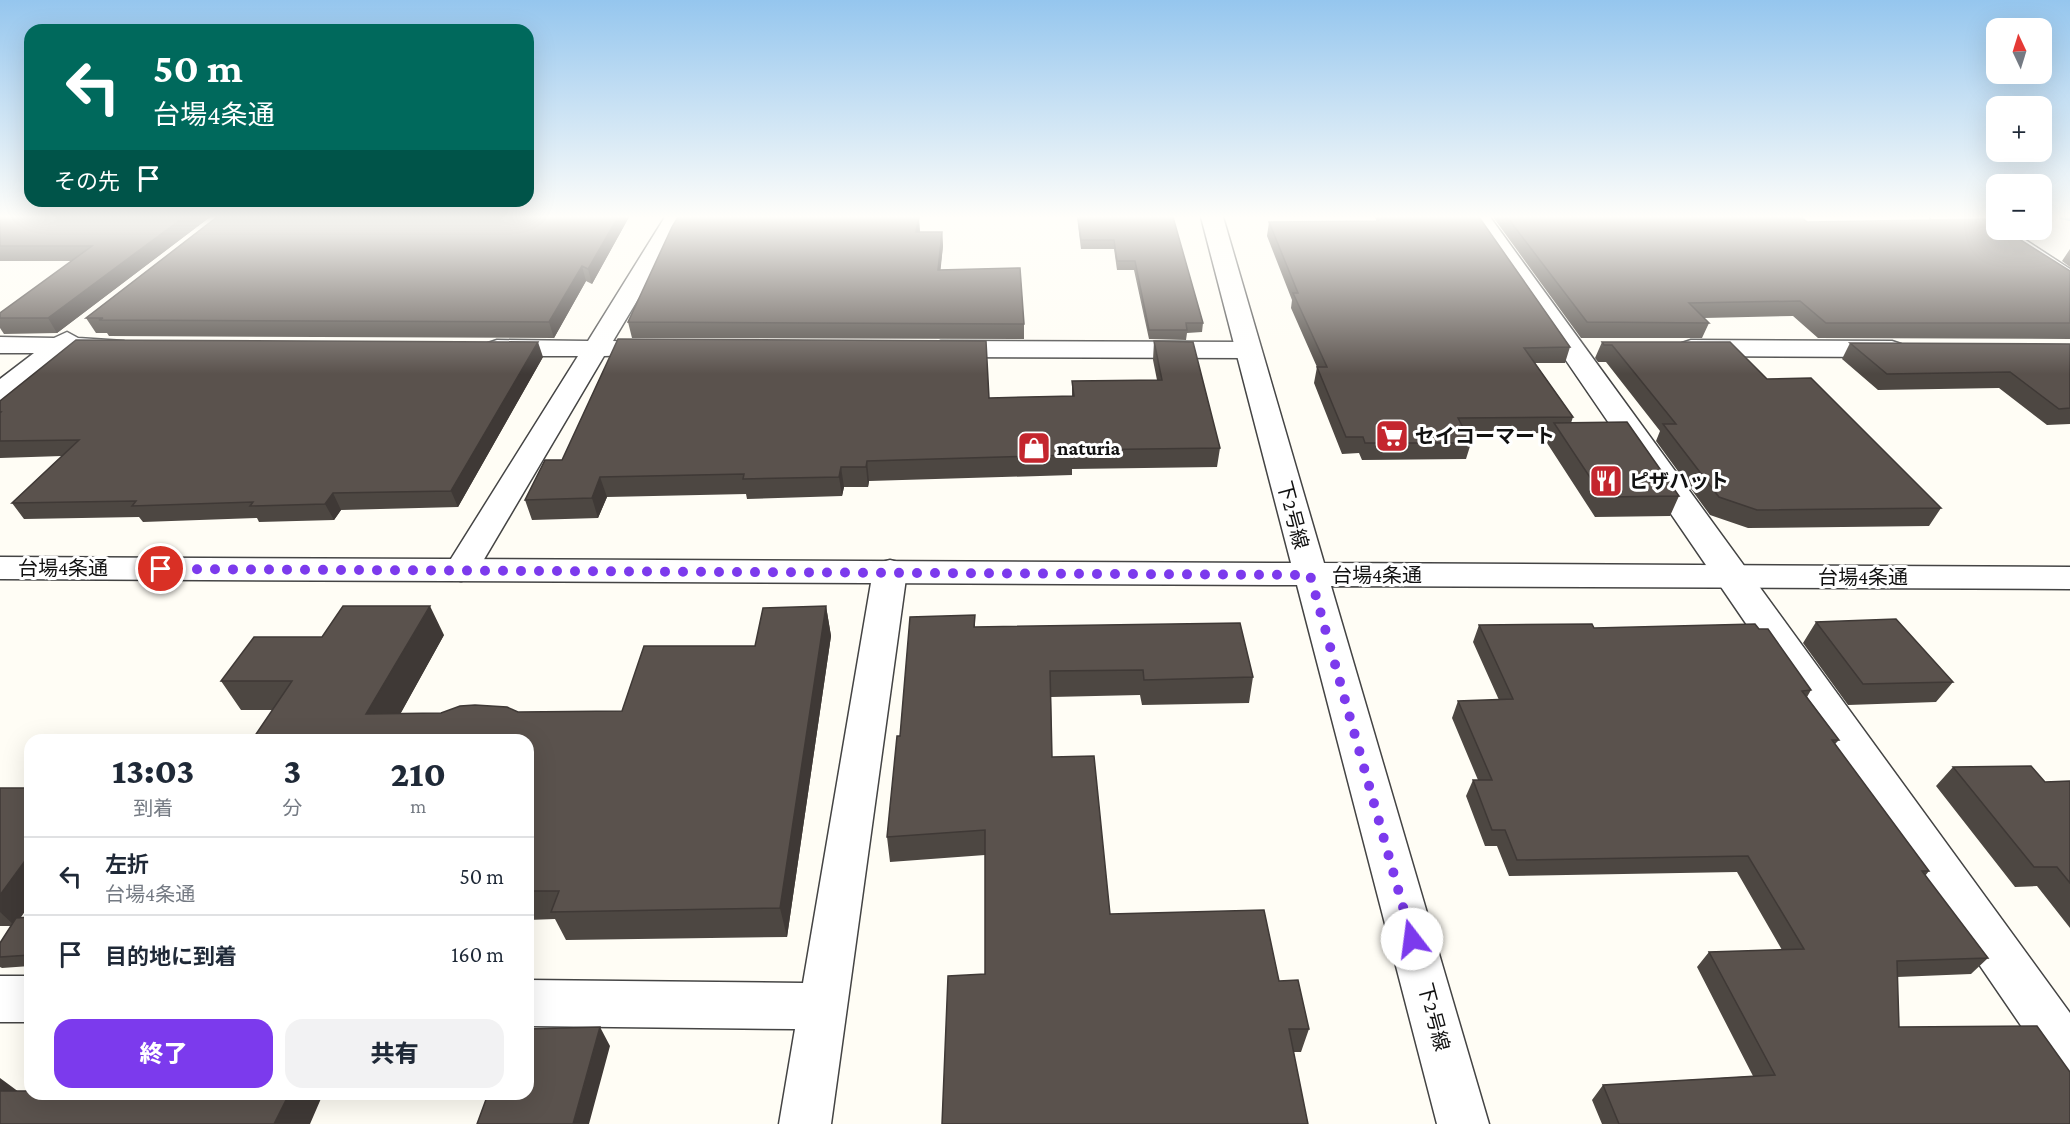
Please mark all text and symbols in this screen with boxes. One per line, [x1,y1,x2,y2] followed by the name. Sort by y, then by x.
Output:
[1986,18,2052,84] north arrow
[1986,18,2052,240] map controls
[153,44,243,91] text: 50 m
[54,48,132,126] icon: left
[1986,96,2052,162] button: +
[153,100,275,130] text: 台場4条通
[132,162,165,195] icon: arrive
[54,169,120,194] text: その先
[1986,174,2052,240] button: −
[1374,418,1410,454] supermarket icon: セイコーマート
[1415,425,1555,447] place label: セイコーマート
[1016,430,1052,466] shop icon: naturia
[1057,437,1121,459] place label: naturia
[1588,463,1624,499] restaurant icon: ピザハット
[1629,470,1729,492] place label: ピザハット
[1273,479,1313,551] street label: 下2号線
[135,543,186,594] pin
[144,552,177,585] icon: arrive
[18,557,108,579] street label: 台場4条通
[1332,564,1422,586] street label: 台場4条通
[1818,566,1908,588] street label: 台場4条通
[112,751,194,791] text: 13:03
[283,751,301,791] text: 3
[390,754,446,794] text: 210
[410,795,426,817] text: m
[133,797,173,819] text: 到着
[282,797,302,819] text: 分
[105,852,149,877] text: 左折
[54,860,87,893] icon: left
[459,864,504,889] text: 50 m
[105,883,195,905] text: 台場4条通
[1380,907,1444,971] position arrow
[54,938,87,971] icon: arrive
[451,942,504,967] text: 160 m
[105,944,237,969] text: 目的地に到着
[1414,981,1454,1053] street label: 下2号線
[54,1019,273,1088] button: 終了
[285,1019,504,1088] button: 共有

